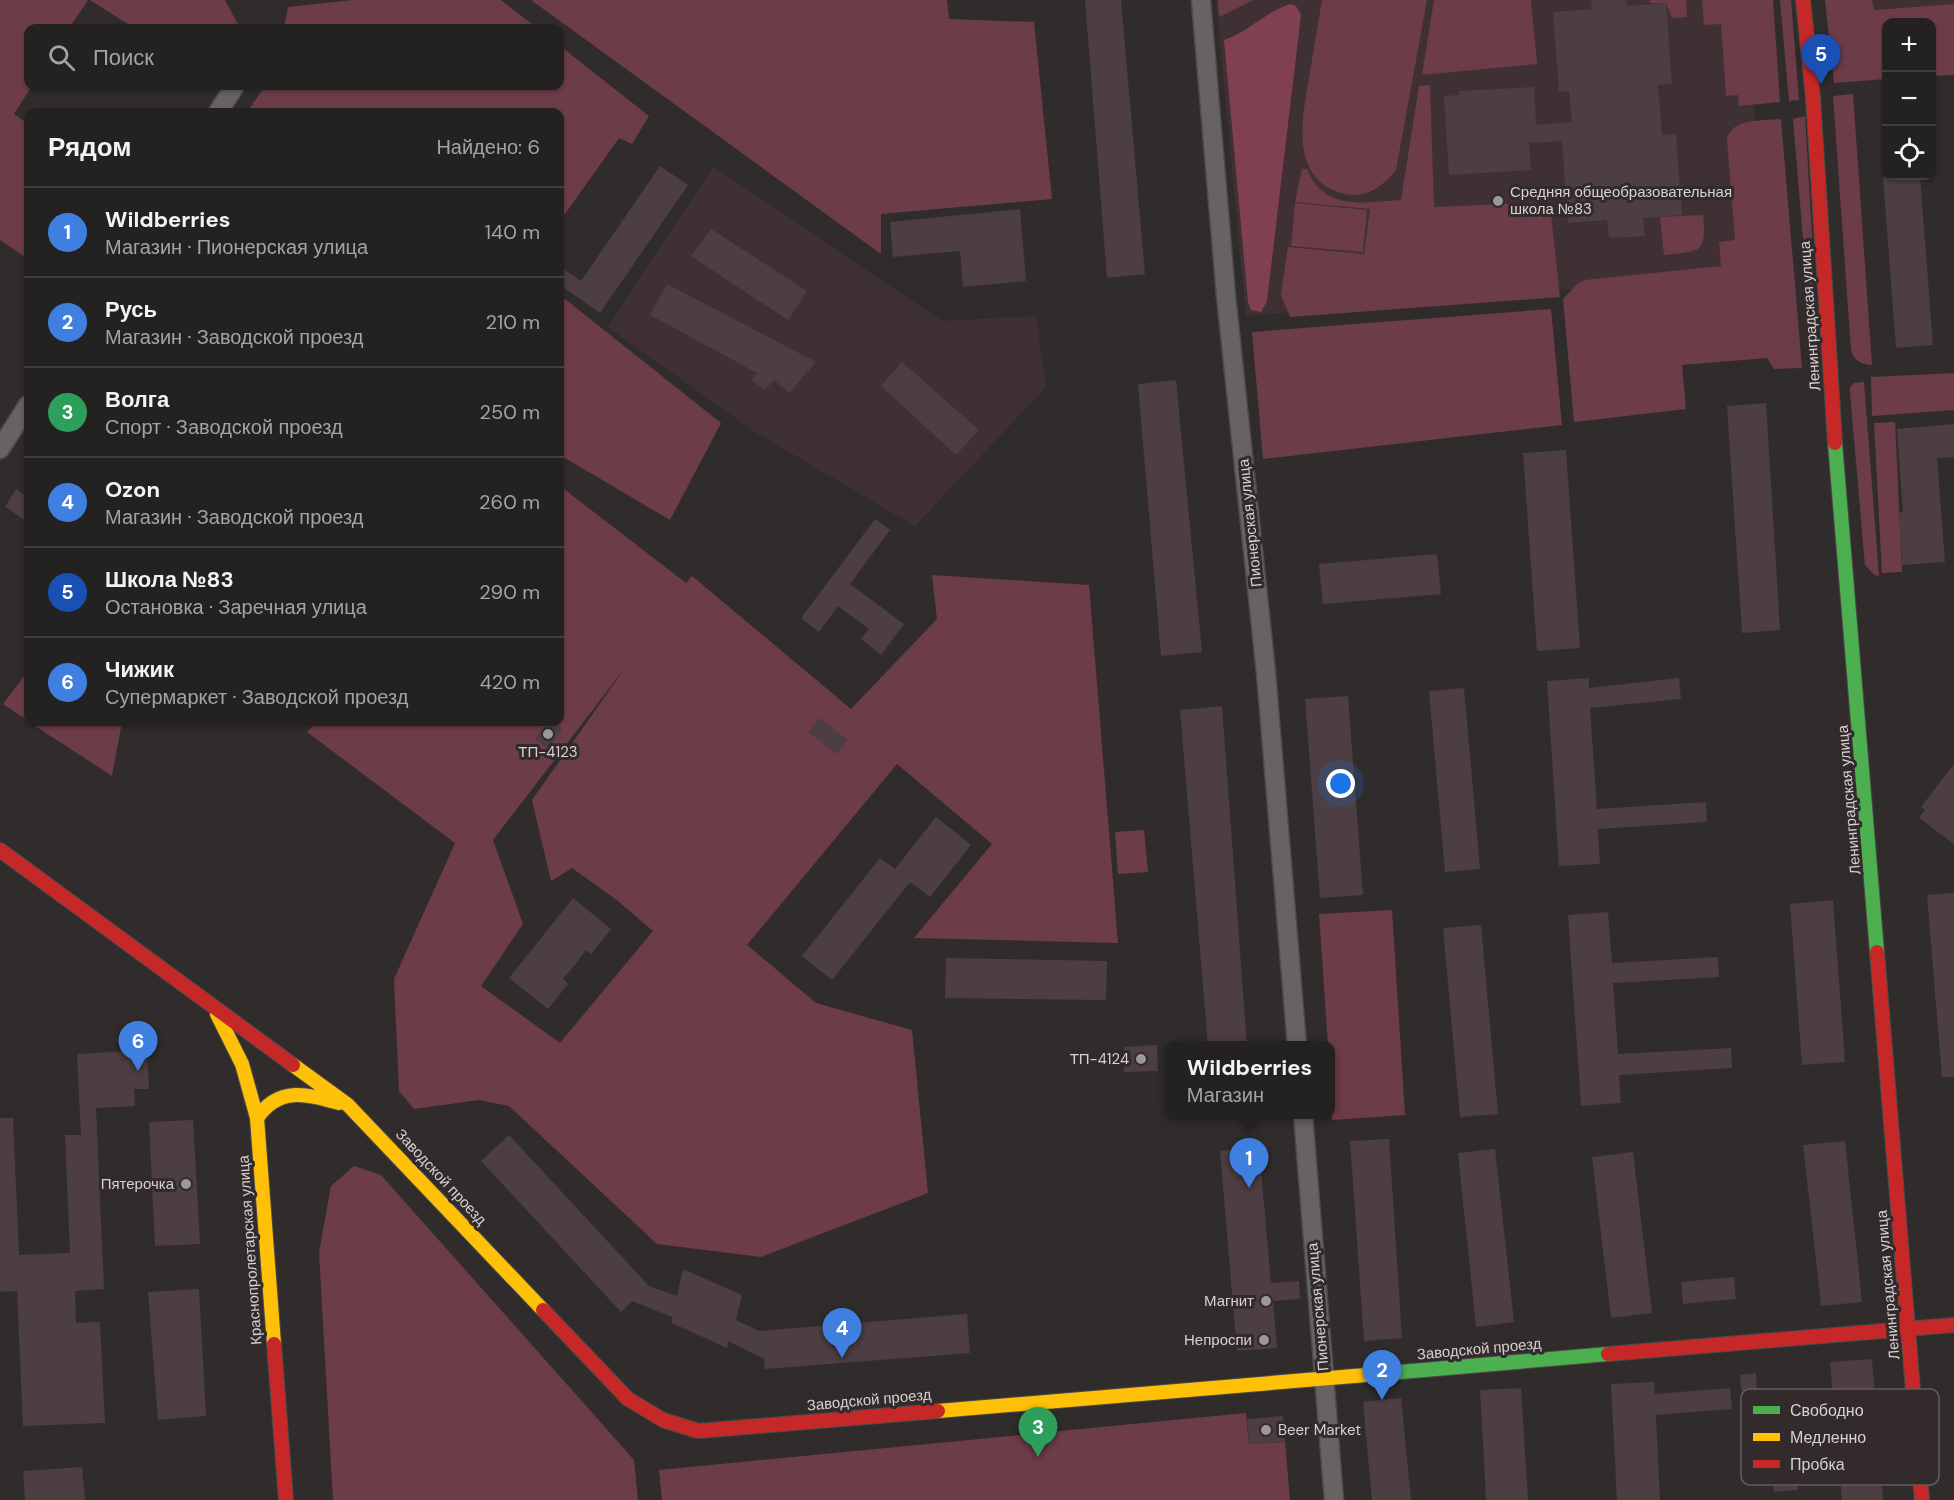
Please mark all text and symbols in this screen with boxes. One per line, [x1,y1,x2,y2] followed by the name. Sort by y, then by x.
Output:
[1882,18,1936,180] map controls
[1882,18,1936,72] button: +
[24,24,564,90] search box
[1802,34,1840,84] pin: 5
[45,41,78,74] icon: search
[93,43,154,72] text: Поиск
[1882,72,1936,126] button: −
[1882,126,1936,180] button: locate
[48,130,131,164] text: Рядом
[436,134,540,160] text: Найдено: 6
[1510,182,1732,219] place label: Средняя общеобразовательная школа №83
[1491,194,1505,208] marker: Средняя общеобразовательная школа №83
[105,205,230,234] text: Wildberries
[64,219,71,245] text: 1
[485,219,540,245] text: 140 m
[105,234,368,260] text: Магазин · Пионерская улица
[1795,240,1825,392] street label: Ленинградская улица
[105,295,157,324] text: Русь
[62,309,73,335] text: 2
[485,309,540,335] text: 210 m
[105,324,363,350] text: Магазин · Заводской проезд
[105,385,169,414] text: Волга
[61,399,74,425] text: 3
[479,399,540,425] text: 250 m
[105,414,343,440] text: Спорт · Заводской проезд
[1233,457,1267,588] street label: Пионерская улица
[105,475,160,504] text: Ozon
[61,489,74,515] text: 4
[479,489,540,515] text: 260 m
[105,504,363,530] text: Магазин · Заводской проезд
[105,565,234,594] text: Школа №83
[61,579,74,605] text: 5
[479,579,540,605] text: 290 m
[105,594,367,620] text: Остановка · Заречная улица
[105,655,174,684] text: Чижик
[61,669,74,695] text: 6
[480,669,540,695] text: 420 m
[105,684,408,710] text: Супермаркет · Заводской проезд
[1832,724,1866,876] street label: Ленинградская улица
[541,727,555,741] marker: ТП-4123
[518,742,578,762] place label: ТП-4123
[1326,769,1355,798] your location
[118,1022,158,1071] pin: 6
[1164,1041,1335,1119] popup
[1070,1049,1129,1069] place label: ТП-4124
[1134,1052,1148,1066] marker: ТП-4124
[1187,1053,1312,1082] text: Wildberries
[1187,1082,1264,1108] text: Магазин
[391,1124,491,1230] street label: Заводской проезд
[1230,1138,1268,1188] pin: 1
[233,1154,267,1346] street label: Краснопролетарская улица
[101,1174,175,1194] place label: Пятерочка
[179,1177,193,1191] marker: Пятерочка
[1871,1209,1905,1361] street label: Ленинградская улица
[1302,1241,1334,1372] street label: Пионерская улица
[1204,1291,1254,1311] place label: Магнит
[1259,1294,1273,1308] marker: Магнит
[822,1308,862,1358] pin: 4
[1184,1330,1252,1350] place label: Непроспи
[1257,1333,1271,1347] marker: Непроспи
[1416,1334,1542,1364] street label: Заводской проезд
[1362,1350,1402,1400] pin: 2
[806,1385,932,1415] street label: Заводской проезд
[1741,1389,1939,1485] legend
[1790,1400,1864,1421] text: Свободно
[1018,1408,1058,1457] pin: 3
[1278,1420,1361,1440] place label: Beer Market
[1259,1423,1273,1437] marker: Beer Market
[1790,1427,1866,1448] text: Медленно
[1790,1454,1845,1475] text: Пробка

